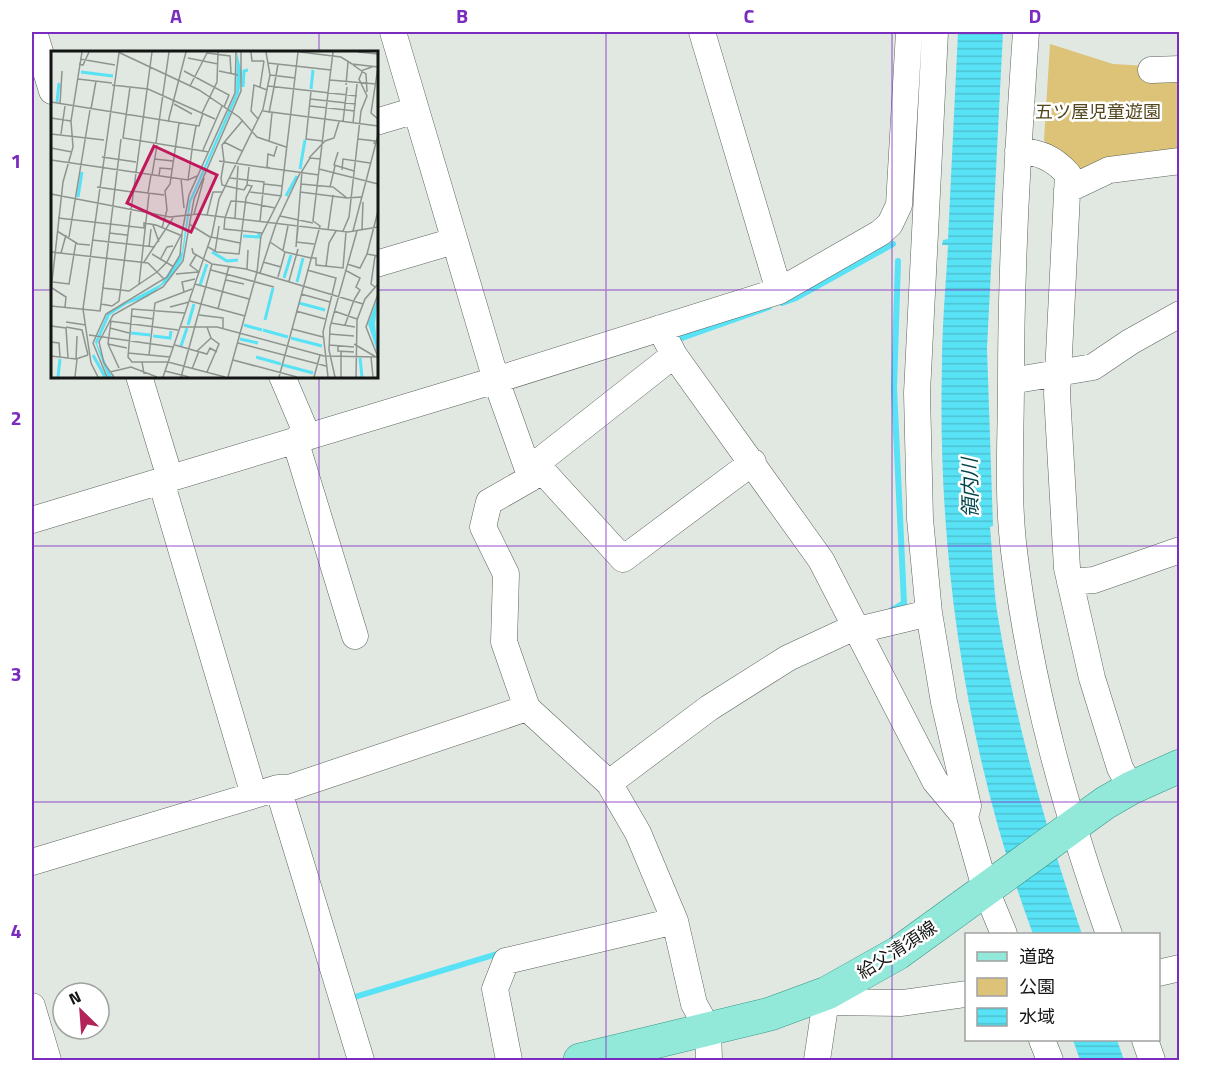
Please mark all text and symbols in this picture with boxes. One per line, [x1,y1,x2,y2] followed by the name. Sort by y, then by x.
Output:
[170,0,182,31] text: A
[456,0,468,31] text: B
[744,0,755,31] text: C
[1029,0,1041,31] text: D
[51,51,378,378] inset map
[1035,98,1161,125] park label: 五ツ屋児童遊園
[10,145,22,176] text: 1
[10,402,22,433] text: 2
[953,456,986,518] water label: 領内川
[10,658,22,689] text: 3
[852,914,942,985] street label: 給父清須線
[10,915,22,946] text: 4
[965,933,1160,1041] legend
[1019,943,1055,970] text: 道路
[1019,973,1055,1000] text: 公園
[51,981,111,1041] north arrow
[65,984,85,1011] text: N
[1019,1003,1055,1030] text: 水域

